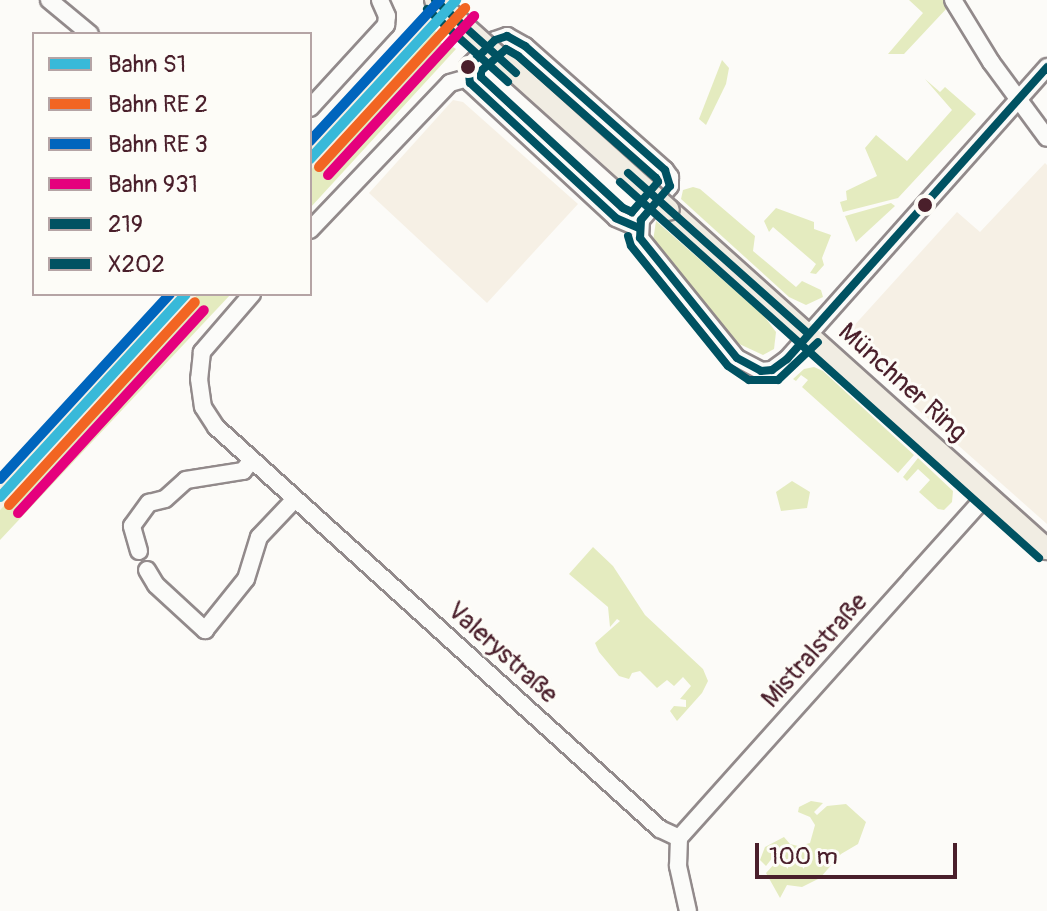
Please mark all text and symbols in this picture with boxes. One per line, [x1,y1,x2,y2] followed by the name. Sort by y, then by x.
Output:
[32,32,312,296] legend
[108,50,186,79] text: Bahn S1
[460,59,476,75] unlabelled marker
[108,90,208,119] text: Bahn RE 2
[108,130,208,159] text: Bahn RE 3
[108,170,198,199] text: Bahn 931
[917,197,933,213] unlabelled marker
[108,210,143,239] text: 219
[108,250,165,279] text: X202
[831,317,973,449] street label: Münchner Ring
[755,587,875,715] street label: Mistralstraße
[440,595,564,711] street label: Valerystraße
[759,827,961,877] scale bar
[769,842,838,871] text: 100 m

